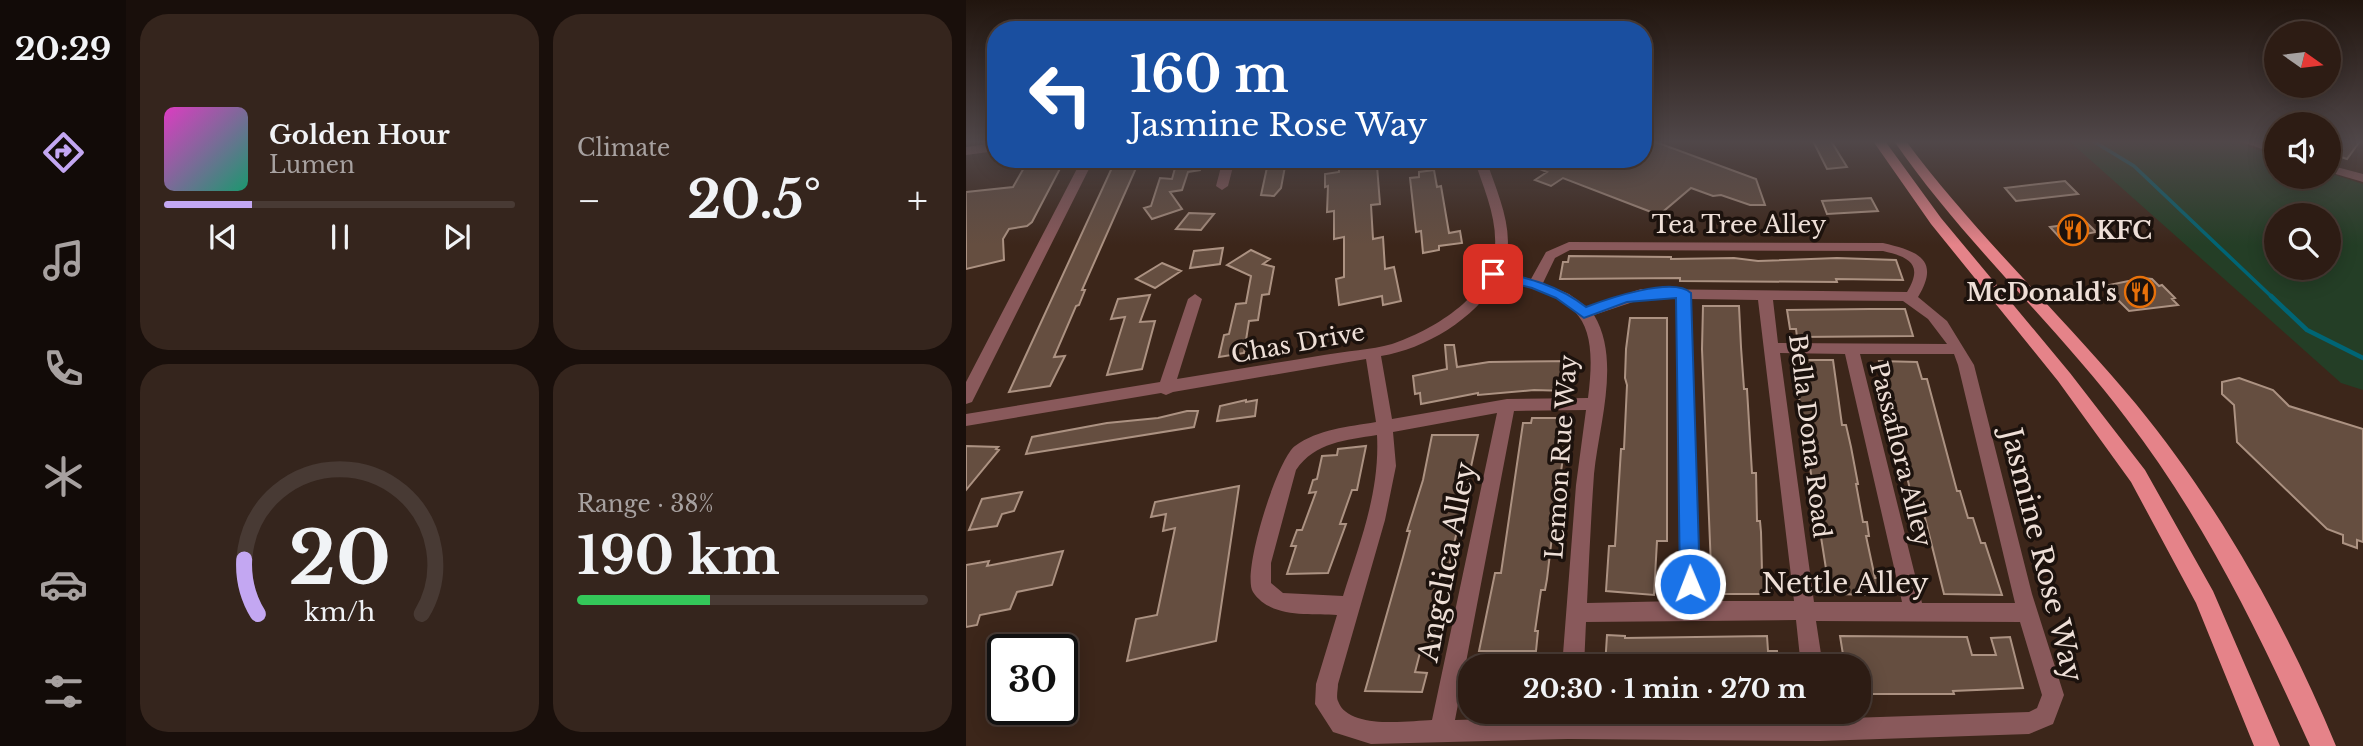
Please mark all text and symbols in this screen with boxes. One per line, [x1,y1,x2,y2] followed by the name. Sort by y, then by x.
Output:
[2264,21,2342,98] north arrow
[2264,21,2341,280] map controls
[15,29,111,69] text: 20:29
[1130,44,1289,105] text: 160 m
[1015,49,1106,140] icon: left
[1130,105,1428,145] text: Jasmine Rose Way
[2264,112,2341,189] button: sound
[269,119,450,151] text: Golden Hour
[39,128,88,177] icon: directions
[577,134,670,162] text: Climate
[269,151,355,179] text: Lumen
[687,168,821,232] text: 20.5°
[577,177,601,224] text: −
[907,177,928,224] text: +
[2264,203,2341,280] button: search
[1652,210,1827,239] street label: Tea Tree Alley
[2056,213,2090,247] restaurant icon: KFC
[2096,216,2152,245] place label: KFC
[204,218,242,256] icon: previous
[321,218,359,256] icon: pause
[438,218,476,256] icon: next
[39,236,88,285] icon: music
[1463,244,1523,304] pin
[1474,255,1512,293] icon: arrive
[2123,275,2157,309] restaurant icon: McDonald's
[1966,278,2117,307] place label: McDonald's
[1229,317,1367,369] street label: Chas Drive
[1783,333,1837,539] street label: Bella Dona Road
[39,344,88,393] icon: phone
[1539,353,1583,560] street label: Lemon Rue Way
[1864,358,1938,550] street label: Passaflora Alley
[1993,421,2090,686] street label: Jasmine Rose Way
[39,452,88,501] icon: climate
[1410,459,1484,666] street label: Angelica Alley
[577,490,714,518] text: Range · 38%
[288,513,391,604] text: 20
[577,524,780,588] text: 190 km
[1653,547,1727,621] position arrow
[39,560,88,609] icon: car
[1761,566,1929,601] street label: Nettle Alley
[304,597,375,628] text: km/h
[987,634,1078,725] speed limit sign: 30
[39,667,88,716] icon: filters
[1523,673,1806,705] text: 20:30 · 1 min · 270 m

